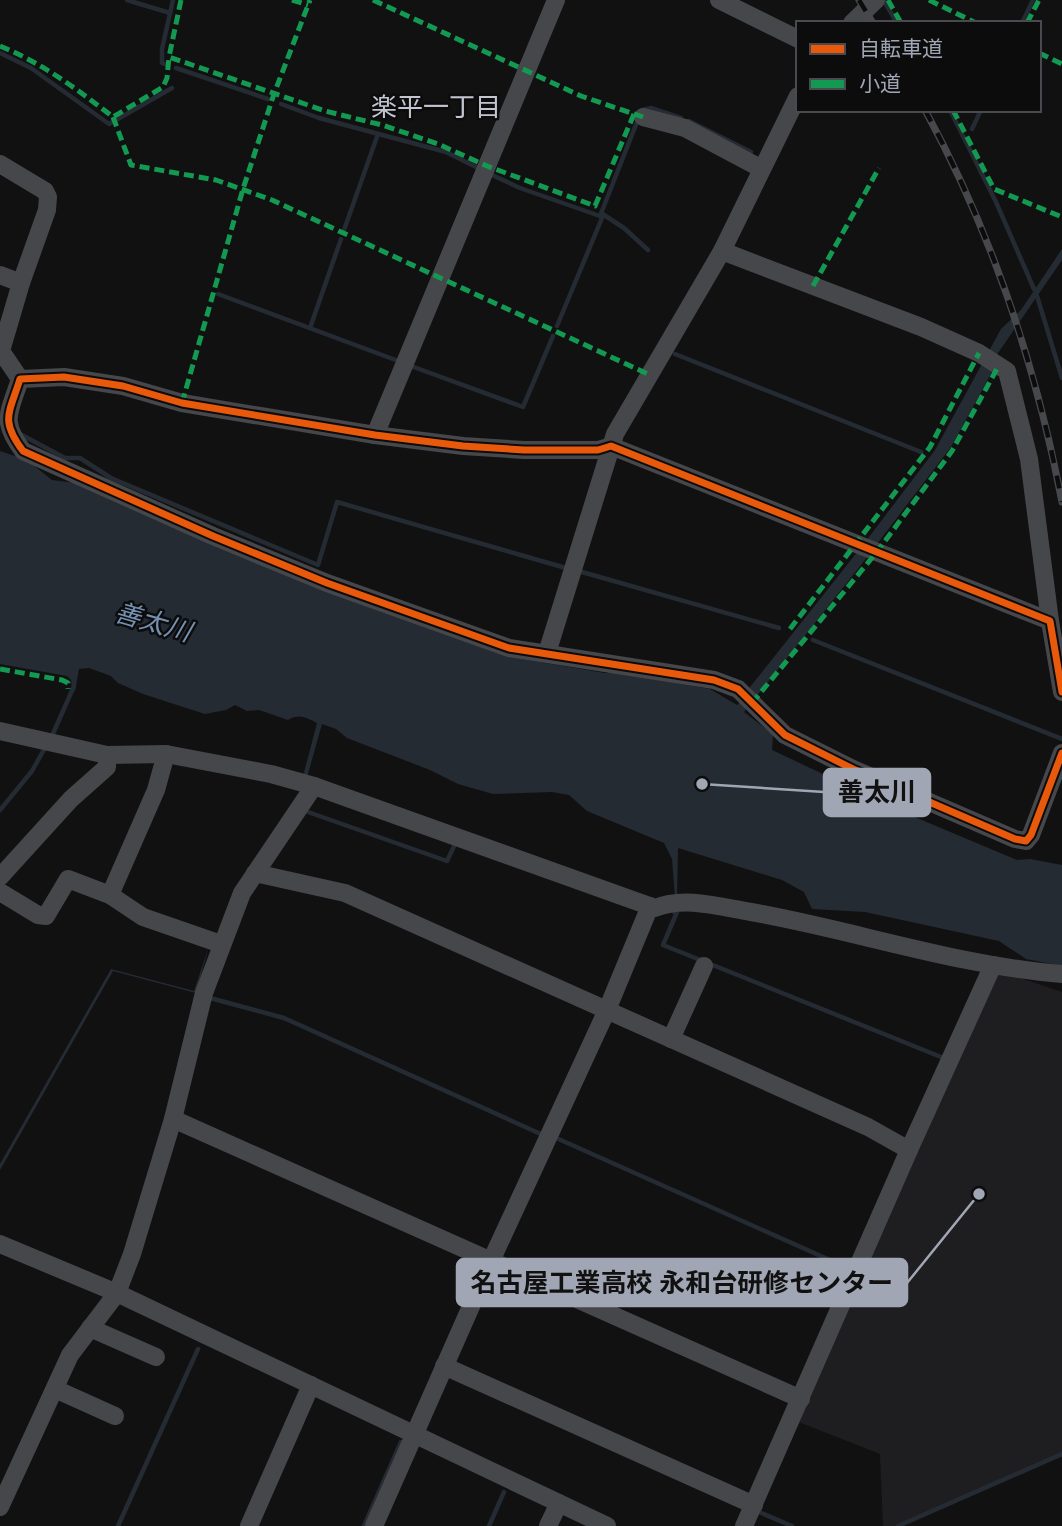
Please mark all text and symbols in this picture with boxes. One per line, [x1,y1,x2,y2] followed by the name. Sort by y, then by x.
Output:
[796,21,1041,112] legend
[859,34,943,62] text: 自転車道
[859,69,901,97] text: 小道
[371,88,501,124] district label: 楽平一丁目
[111,593,199,650] water label: 善太川
[824,769,930,816] callout: 善太川
[838,773,916,809] text: 善太川
[457,1259,907,1306] callout: 名古屋工業高校 永和台研修センター
[471,1264,893,1300] text: 名古屋工業高校 永和台研修センター

